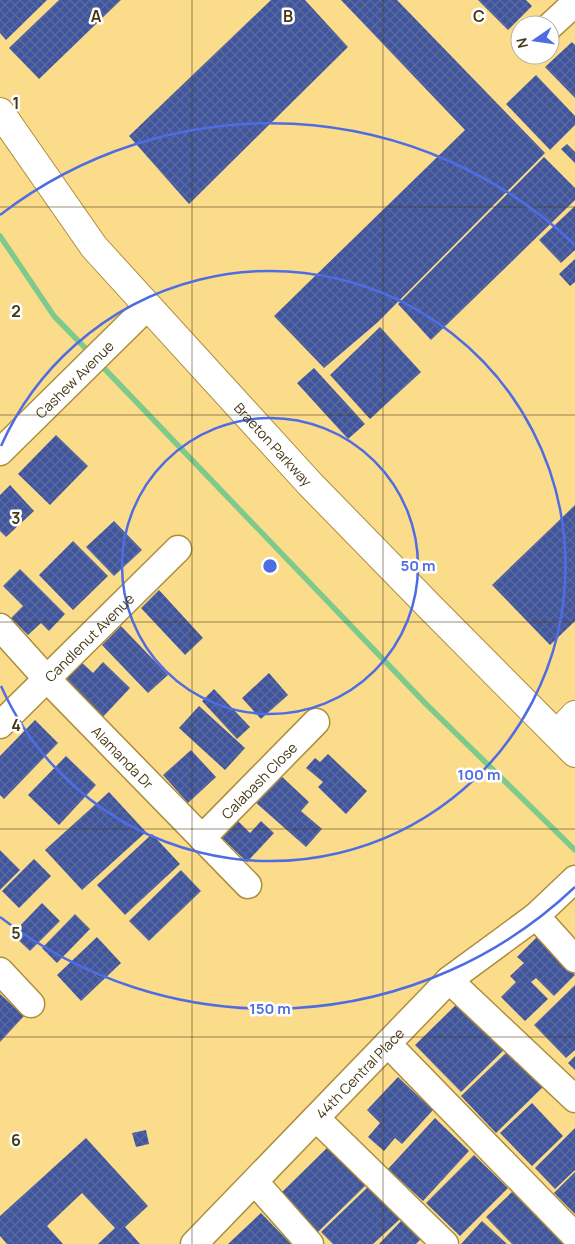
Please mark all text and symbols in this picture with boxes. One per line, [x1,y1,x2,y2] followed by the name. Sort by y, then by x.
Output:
[91,5,102,27] text: A
[283,5,293,27] text: B
[473,5,485,27] text: C
[510,15,560,65] north arrow
[511,36,532,50] text: N
[12,92,20,114] text: 1
[11,300,21,322] text: 2
[31,336,117,422] street label: Cashew Avenue
[230,398,317,490] street label: Braeton Parkway
[11,507,21,529] text: 3
[400,555,436,576] text: 50 m
[261,557,279,575] centre of rings
[40,589,138,686] street label: Candlenut Avenue
[11,714,21,736] text: 4
[88,721,158,793] street label: Alamanda Dr
[217,738,301,823] street label: Calabash Close
[458,764,500,785] text: 100 m
[11,922,21,944] text: 5
[249,998,291,1019] text: 150 m
[311,1023,408,1122] street label: 44th Central Place
[11,1129,21,1151] text: 6

